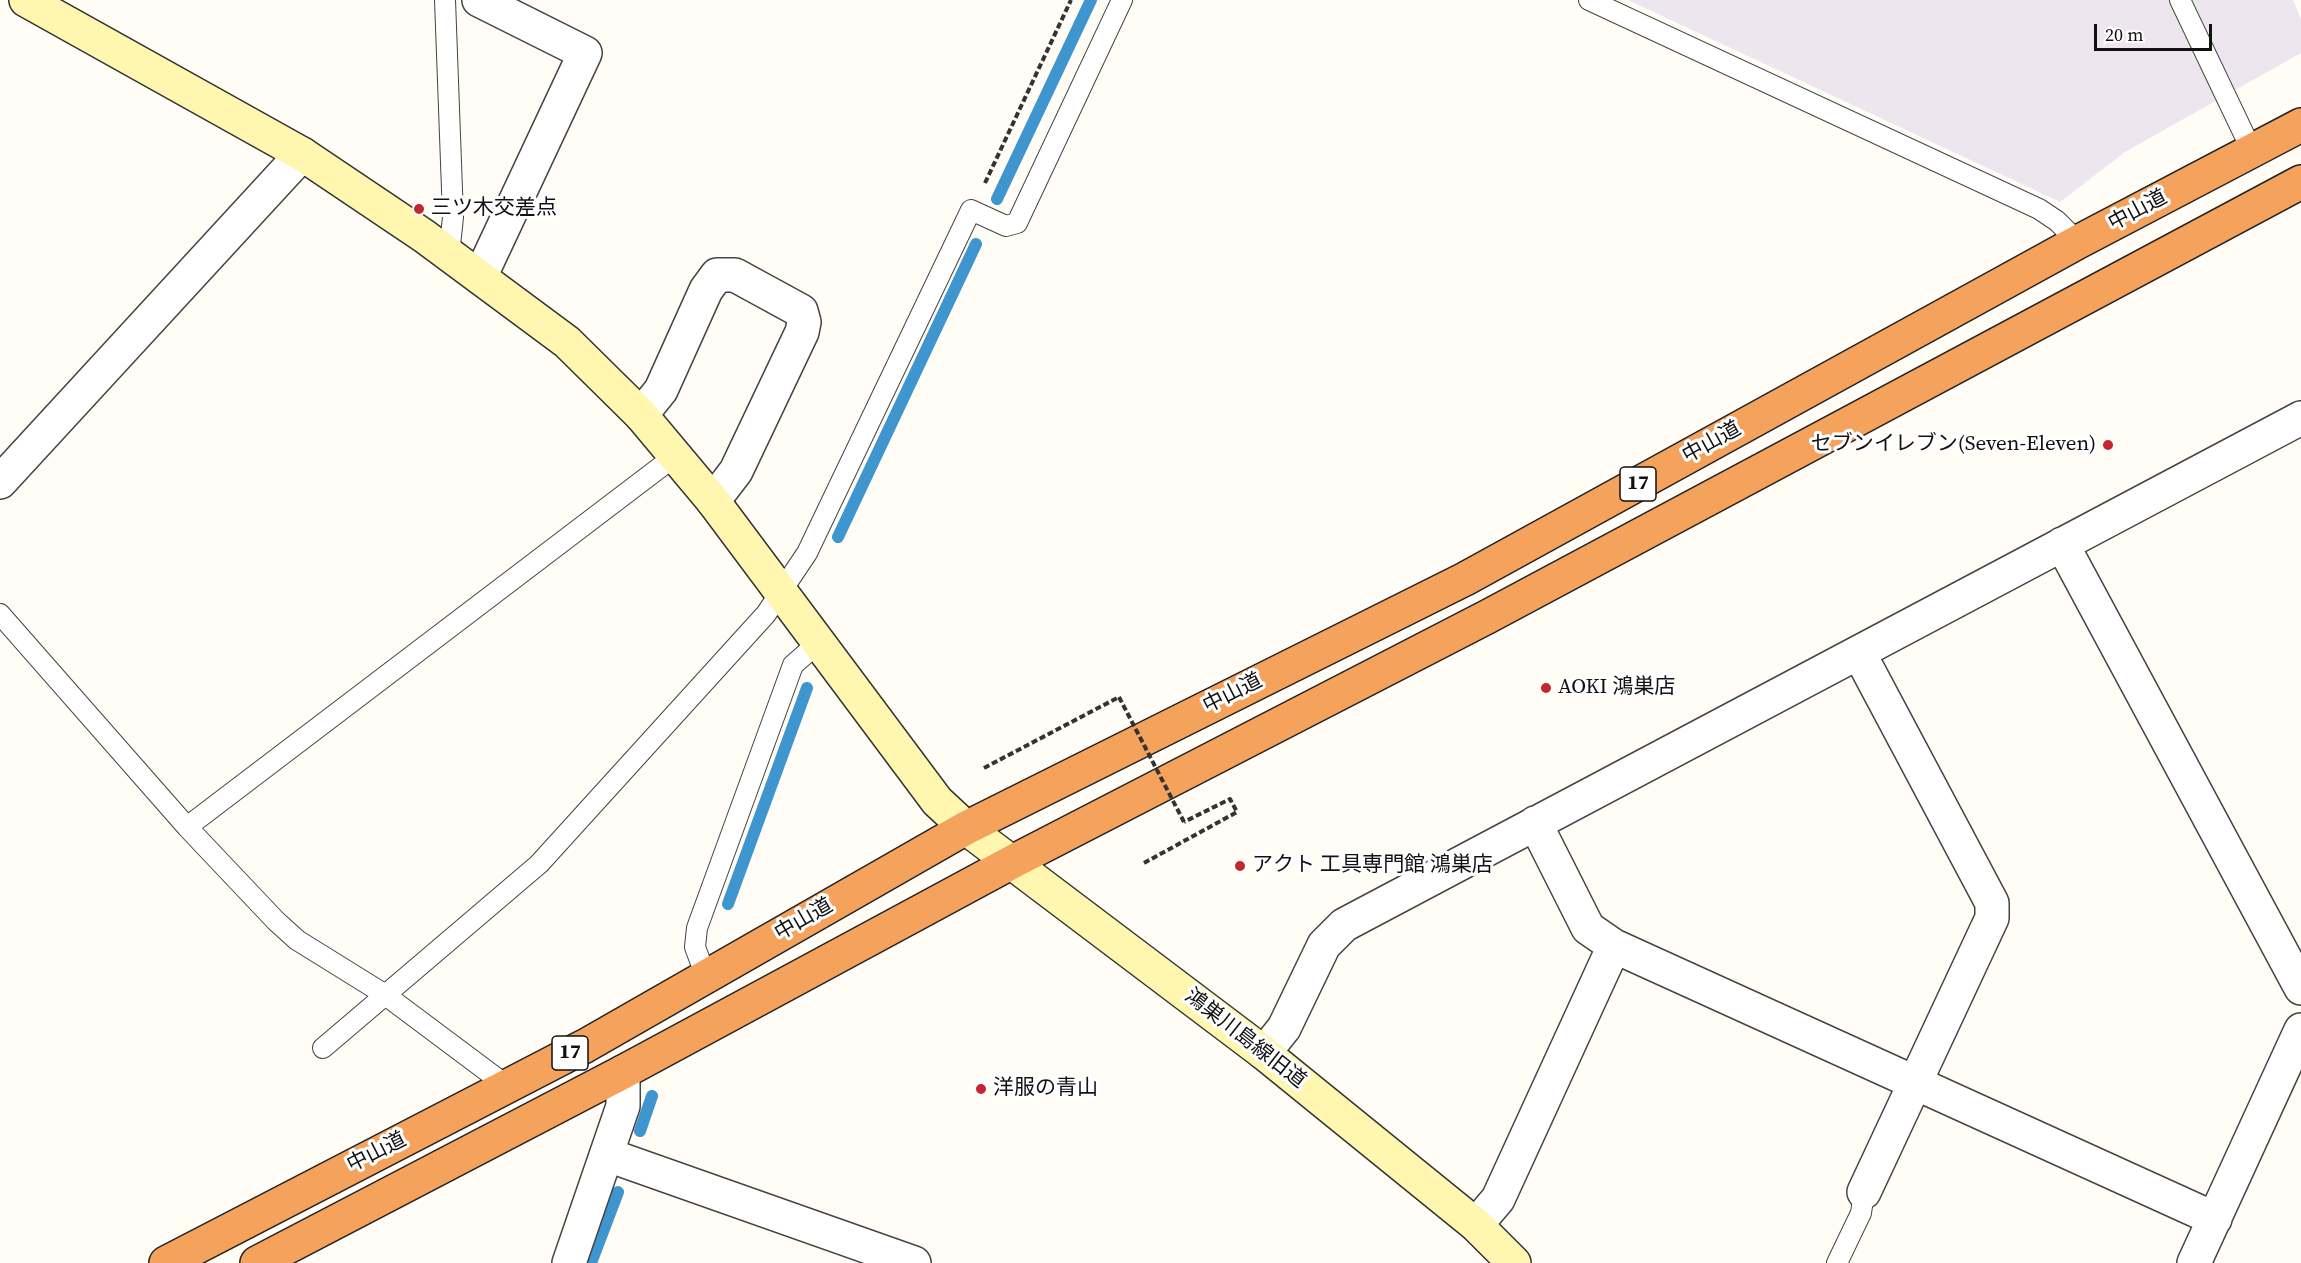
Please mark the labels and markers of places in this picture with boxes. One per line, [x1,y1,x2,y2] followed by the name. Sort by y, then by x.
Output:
[431,196,557,222] place label: 三ツ木交差点
[412,202,426,216] marker: 三ツ木交差点
[1811,432,2096,458] place label: セブンイレブン(Seven-Eleven)
[2101,438,2115,452] marker: セブンイレブン(Seven-Eleven)
[1558,675,1675,701] place label: AOKI 鴻巣店
[1539,681,1553,695] marker: AOKI 鴻巣店
[1252,853,1493,879] place label: アクト 工具専門館 鴻巣店
[1233,859,1247,873] marker: アクト 工具専門館 鴻巣店
[993,1076,1098,1102] place label: 洋服の青山
[974,1082,988,1096] marker: 洋服の青山

